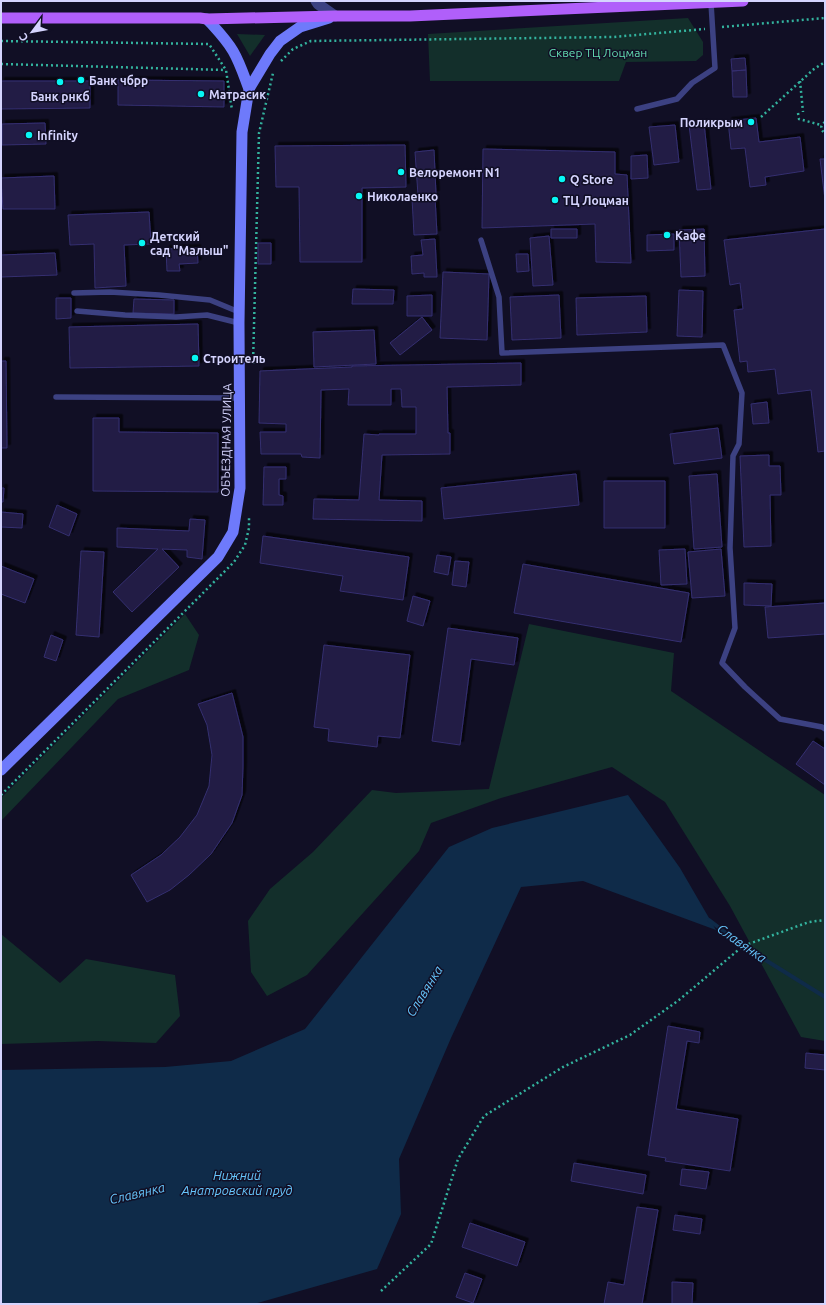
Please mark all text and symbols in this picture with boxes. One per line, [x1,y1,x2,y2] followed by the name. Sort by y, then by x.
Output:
[12,12,52,52] north arrow
[17,31,30,43] text: С
[549,46,647,59] park label: Сквер ТЦ Лоцман
[89,74,148,87] place label: Банк чбрр
[76,75,86,85] marker: Банк чбрр
[55,77,65,87] marker: Банк рнкб
[209,88,266,101] place label: Матрасик
[196,89,206,99] marker: Матрасик
[30,90,90,103] place label: Банк рнкб
[680,116,743,129] place label: Поликрым
[746,117,756,127] marker: Поликрым
[37,129,78,142] place label: Infinity
[24,130,34,140] marker: Infinity
[409,166,501,179] place label: Велоремонт N1
[396,167,406,177] marker: Велоремонт N1
[570,173,613,186] place label: Q Store
[557,174,567,184] marker: Q Store
[367,190,438,203] place label: Николаенко
[354,191,364,201] marker: Николаенко
[563,194,629,207] place label: ТЦ Лоцман
[550,195,560,205] marker: ТЦ Лоцман
[675,229,706,242] place label: Кафе
[150,230,228,257] place label: Детский сад "Малыш"
[662,230,672,240] marker: Кафе
[137,238,147,248] marker: Детский сад "Малыш"
[203,352,266,365] place label: Строитель
[190,353,200,363] marker: Строитель
[219,383,233,497] street label: ОБЪЕЗДНАЯ УЛИЦА
[715,921,769,965] water label: Славянка
[403,963,445,1019] water label: Славянка
[180,1168,293,1197] water label: Нижний Анатровский пруд
[108,1180,166,1206] water label: Славянка

